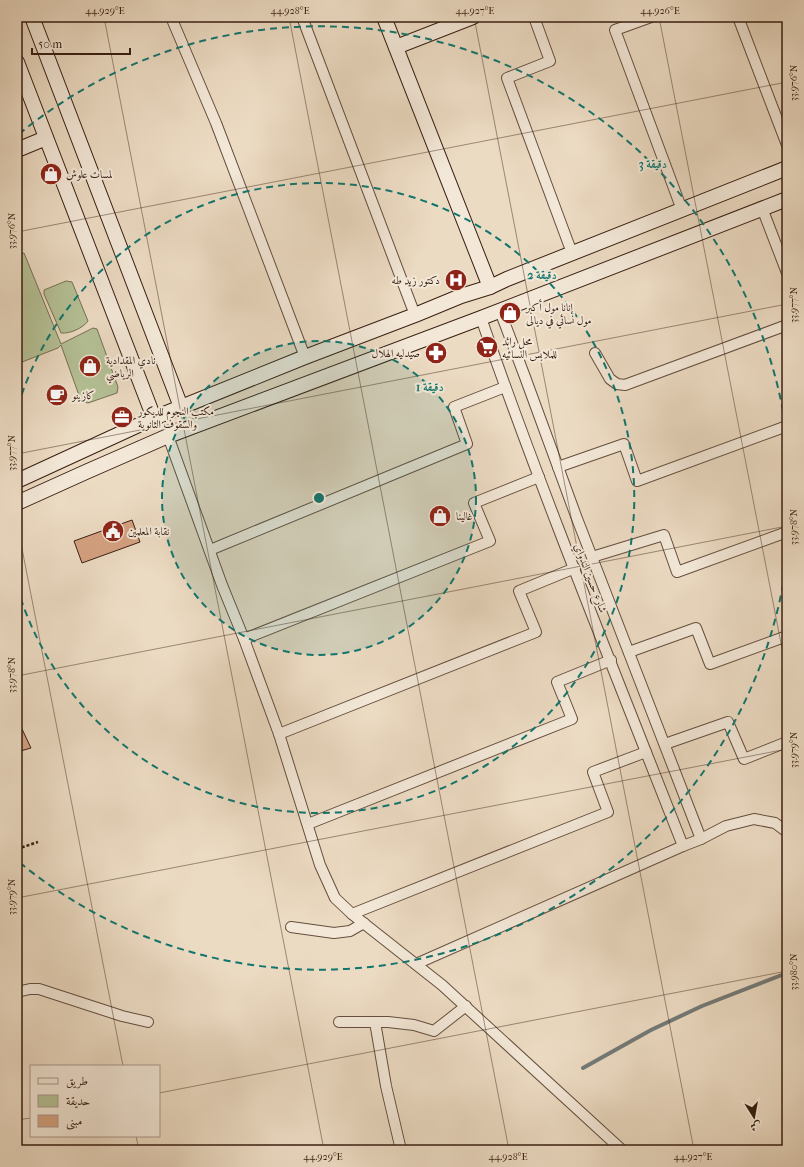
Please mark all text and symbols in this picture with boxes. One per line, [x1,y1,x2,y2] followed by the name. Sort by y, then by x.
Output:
[85,5,125,17] text: 44.929°E
[270,5,310,17] text: 44.928°E
[456,5,494,17] text: 44.927°E
[640,5,680,17] text: 44.926°E
[32,30,130,56] scale bar
[38,37,62,51] text: 50 m
[788,64,800,101] text: 33.976°N
[639,157,667,172] text: 3 دقيقة
[38,161,64,187] shop icon: لمسات علوش
[66,168,113,181] place label: لمسات علوش
[6,212,18,249] text: 33.976°N
[443,267,469,293] hospital icon: دكتور زيد طه
[527,268,557,282] text: 2 دقيقة
[391,274,440,287] place label: دكتور زيد طه
[788,287,800,323] text: 33.977°N
[525,299,592,329] place label: إنانا مول أكبر مول نسائي في ديالى
[497,300,523,326] shop icon: إنانا مول أكبر مول نسائي في ديالى
[474,334,500,360] supermarket icon: محل رائد للملابس النسائيه
[502,335,557,362] place label: محل رائد للملابس النسائيه
[423,340,449,366] pharmacy icon: صيدليه الهلال
[372,347,420,360] place label: صيدليه الهلال
[77,353,103,379] shop icon: نادي المقدادية الرياضي
[106,354,156,384] place label: نادي المقدادية الرياضي
[416,380,444,394] text: 1 دقيقة
[44,382,70,408] cafe icon: كازينو
[71,389,95,402] place label: كازينو
[109,404,135,430] office icon: مكتب النجوم للديكور والسقوف الثانوية
[137,405,214,431] place label: مكتب النجوم للديكور والسقوف الثانوية
[6,435,18,471] text: 33.977°N
[312,491,326,505] centre of rings
[427,503,453,529] shop icon: غالينا
[788,508,800,545] text: 33.978°N
[456,510,473,523] place label: غالينا
[100,518,126,544] public building icon: نقابة المعلمين
[128,525,169,538] place label: نقابة المعلمين
[569,542,610,616] street label: شارع حسين الندواي
[6,656,18,693] text: 33.978°N
[788,731,800,768] text: 33.979°N
[6,878,18,915] text: 33.979°N
[788,953,800,991] text: 33.980°N
[30,1065,160,1137] legend
[66,1074,88,1089] text: طريق
[66,1094,90,1109] text: حديقة
[734,1097,774,1137] north arrow
[66,1114,82,1130] text: مبنى
[749,1119,762,1134] text: ش
[303,1151,343,1163] text: 44.929°E
[488,1151,528,1163] text: 44.928°E
[674,1151,712,1163] text: 44.927°E

